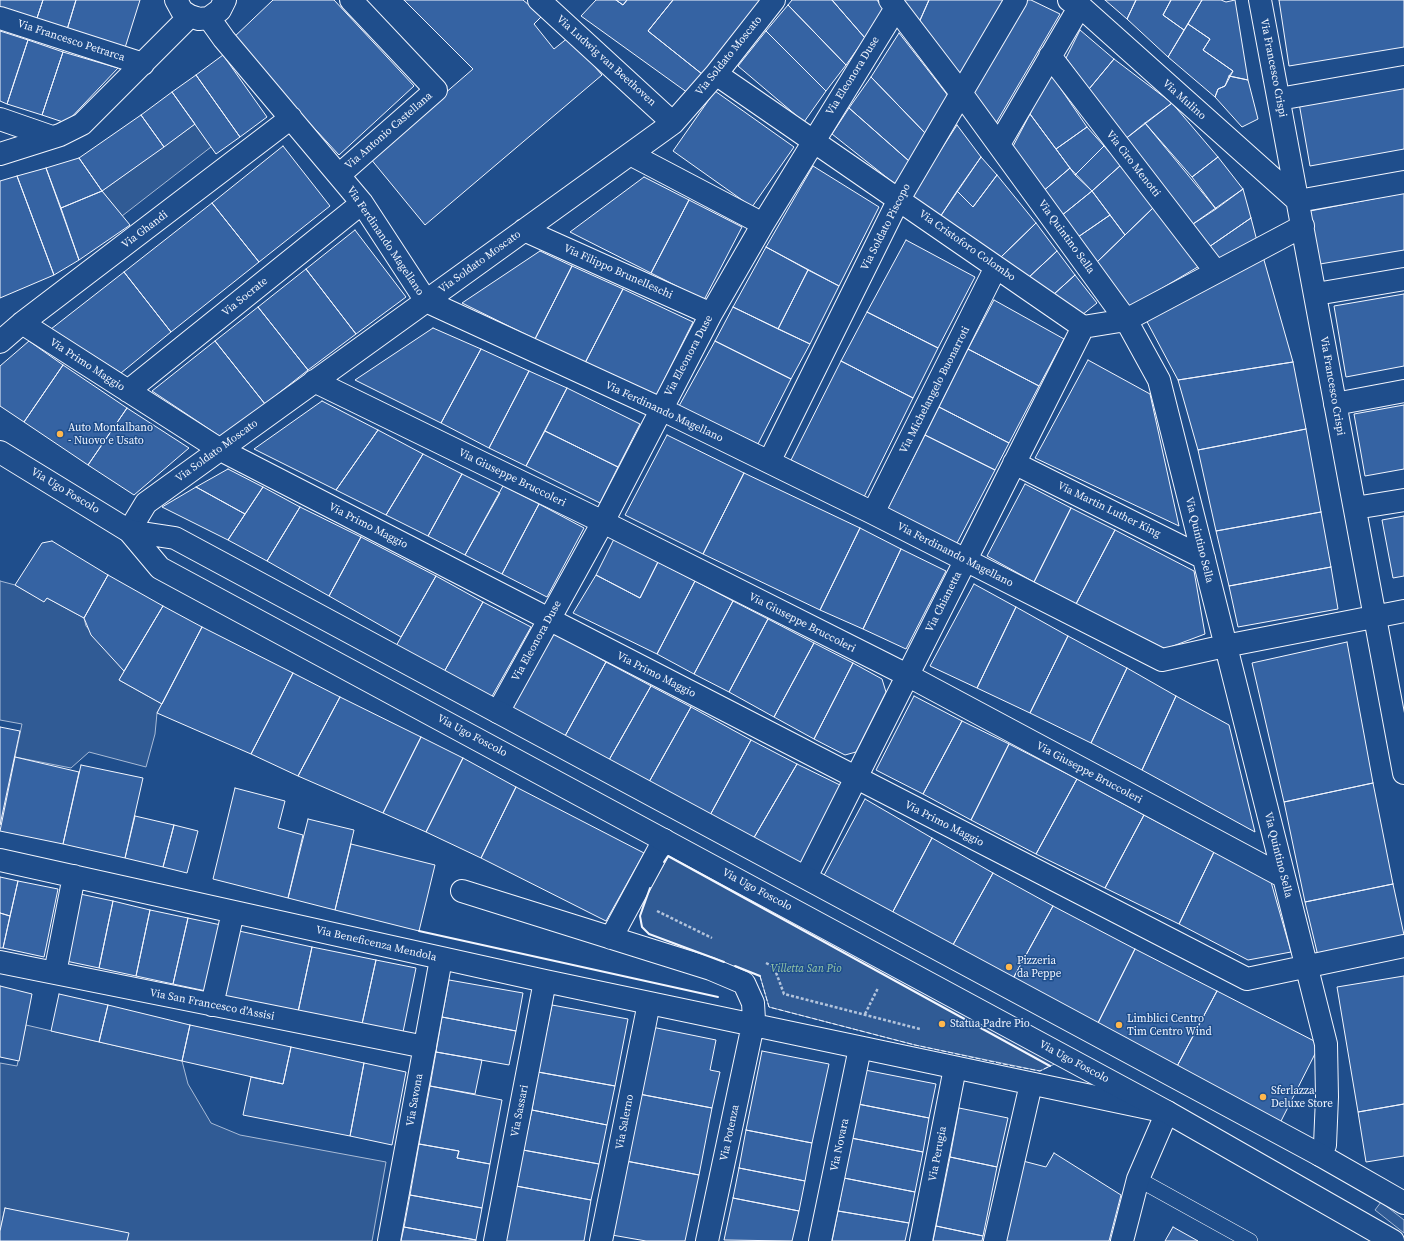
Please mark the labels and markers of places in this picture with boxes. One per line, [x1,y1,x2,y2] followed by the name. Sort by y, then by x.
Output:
[68,421,153,447] place label: Auto Montalbano - Nuovo e Usato
[55,429,65,439] marker: Auto Montalbano - Nuovo e Usato
[1017,954,1061,980] place label: Pizzeria da Peppe
[1004,962,1014,972] marker: Pizzeria da Peppe
[1127,1012,1212,1038] place label: Limblici Centro Tim Centro Wind
[950,1017,1030,1031] place label: Statua Padre Pio
[937,1019,947,1029] marker: Statua Padre Pio
[1114,1020,1124,1030] marker: Limblici Centro Tim Centro Wind
[1271,1084,1333,1110] place label: Sferlazza Deluxe Store
[1258,1092,1268,1102] marker: Sferlazza Deluxe Store

